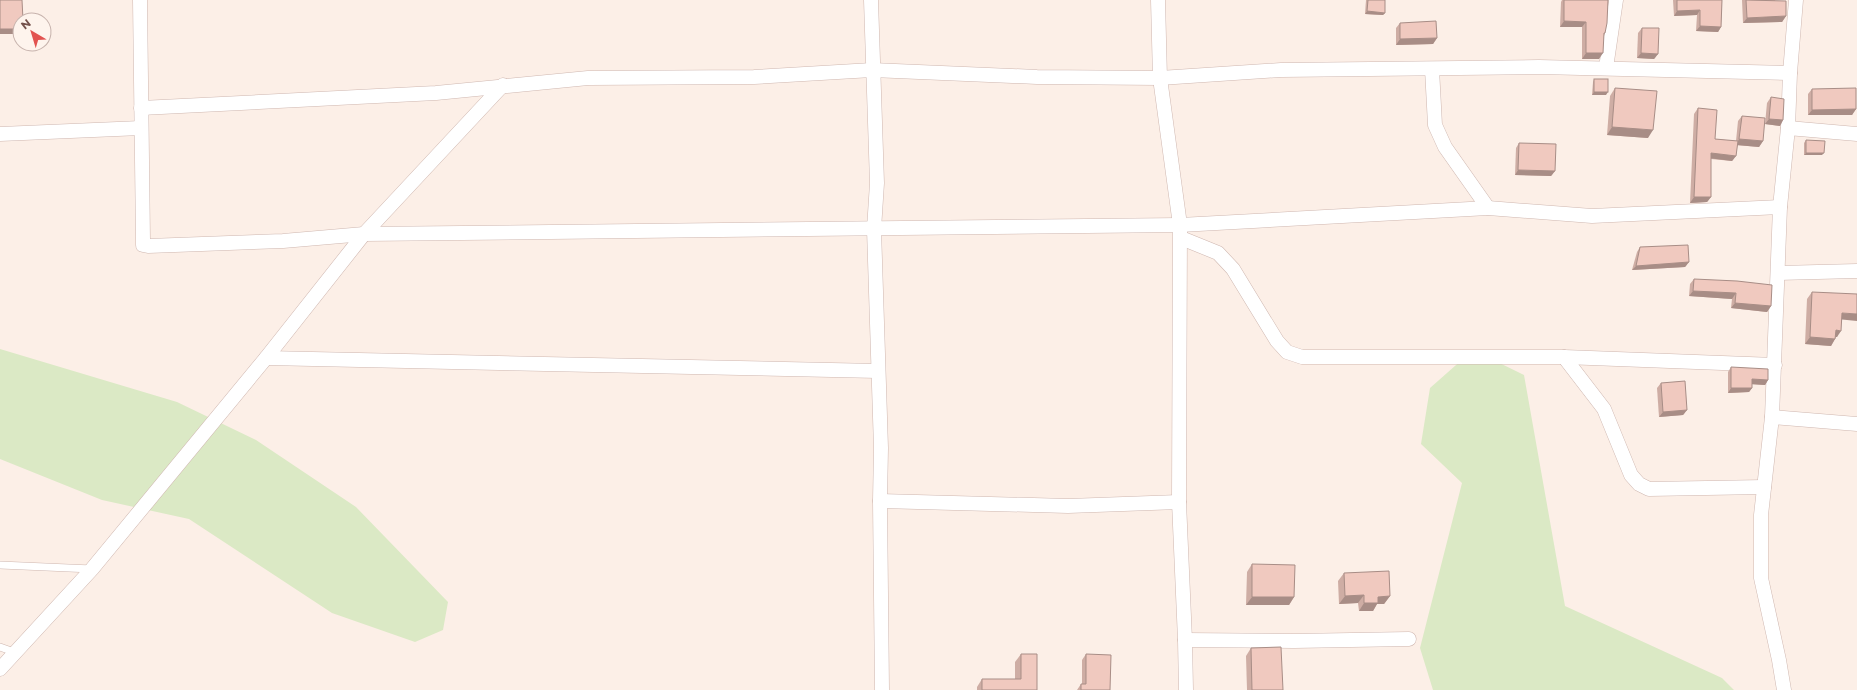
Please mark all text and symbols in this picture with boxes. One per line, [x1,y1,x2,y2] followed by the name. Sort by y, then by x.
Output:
[12,12,52,52] north arrow
[18,16,34,32] text: N

